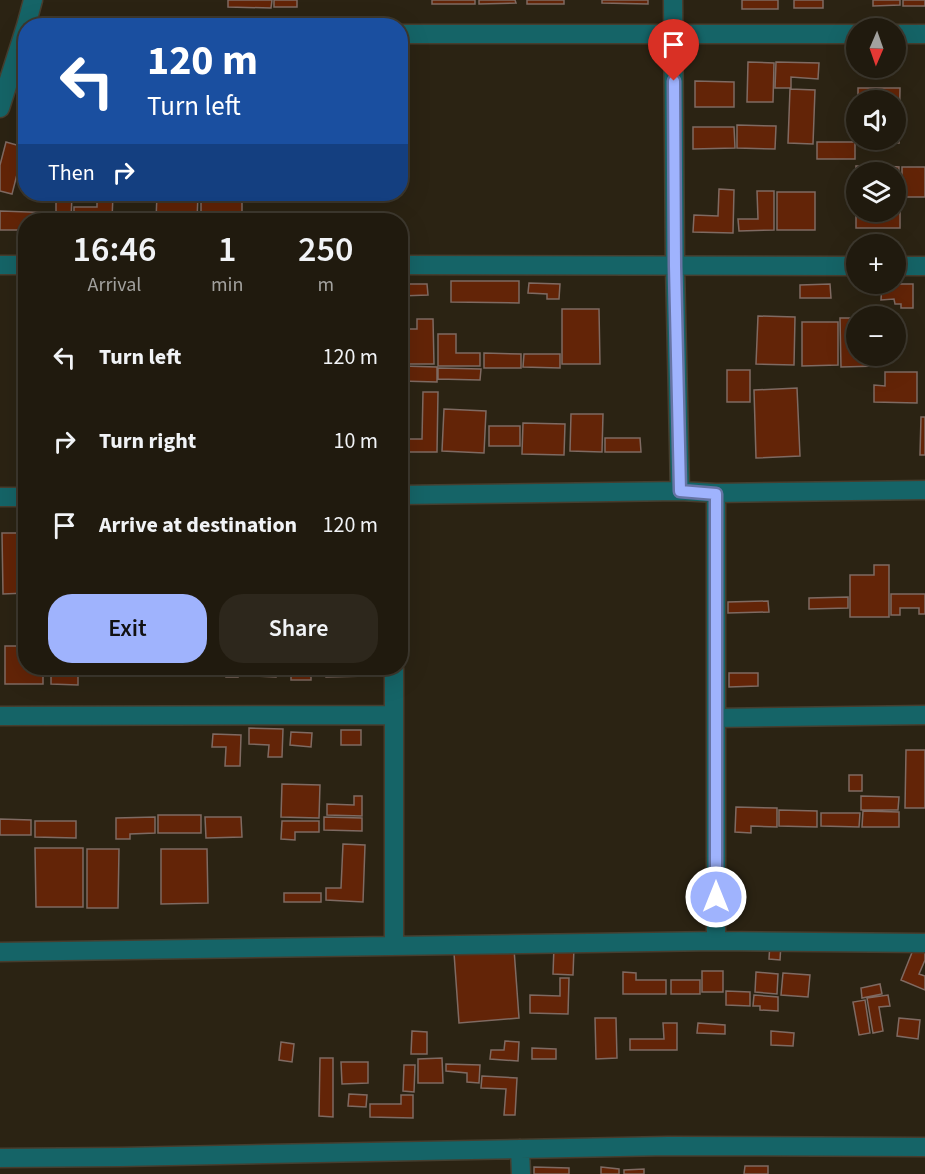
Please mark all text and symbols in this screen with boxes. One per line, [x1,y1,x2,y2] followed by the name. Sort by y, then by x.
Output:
[846,18,906,78] north arrow
[846,18,906,366] map controls
[648,19,699,81] pin
[657,28,690,61] icon: arrive
[147,31,258,91] text: 120 m
[48,42,126,120] icon: left
[147,87,241,126] text: Turn left
[846,90,906,150] button: sound
[107,156,140,189] icon: right
[48,157,95,189] text: Then
[846,162,906,222] button: layers
[73,224,156,275] text: 16:46
[218,224,236,275] text: 1
[298,224,353,275] text: 250
[846,234,906,294] button: +
[88,271,141,299] text: Arrival
[211,271,243,299] text: min
[317,271,334,299] text: m
[846,306,906,366] button: −
[48,341,81,374] icon: left
[99,341,181,373] text: Turn left
[323,341,378,373] text: 120 m
[48,425,81,458] icon: right
[99,425,196,457] text: Turn right
[333,425,378,457] text: 10 m
[48,509,81,542] icon: arrive
[99,509,297,541] text: Arrive at destination
[323,509,378,541] text: 120 m
[48,594,207,663] button: Exit
[219,594,378,663] button: Share
[684,865,748,929] position arrow

